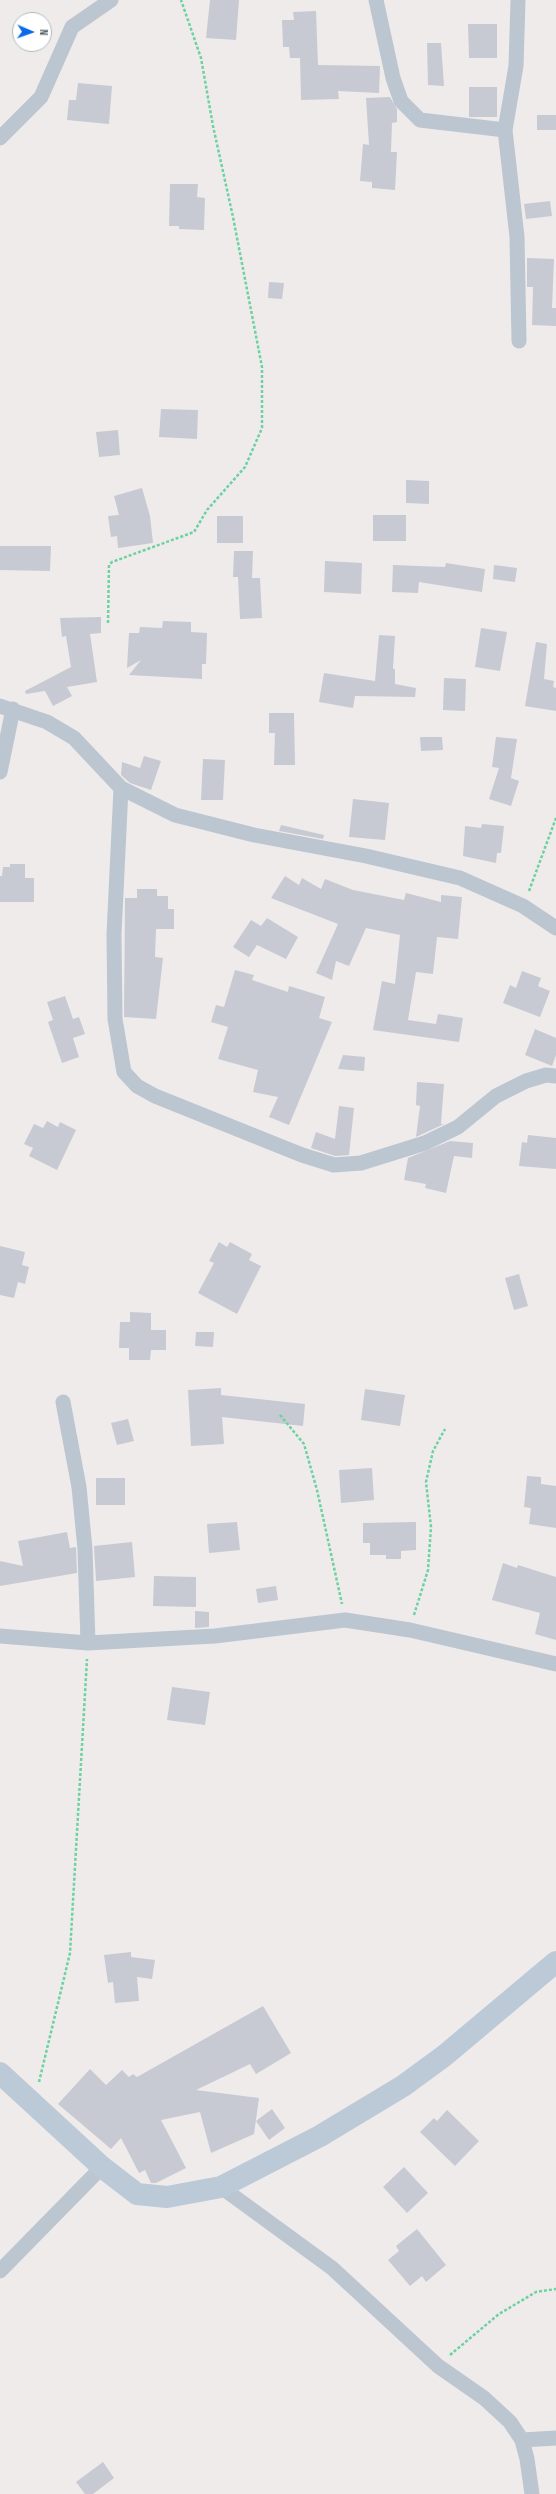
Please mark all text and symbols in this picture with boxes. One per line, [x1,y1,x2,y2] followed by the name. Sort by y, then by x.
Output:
[12,12,52,52] north arrow
[37,29,50,36] text: N

